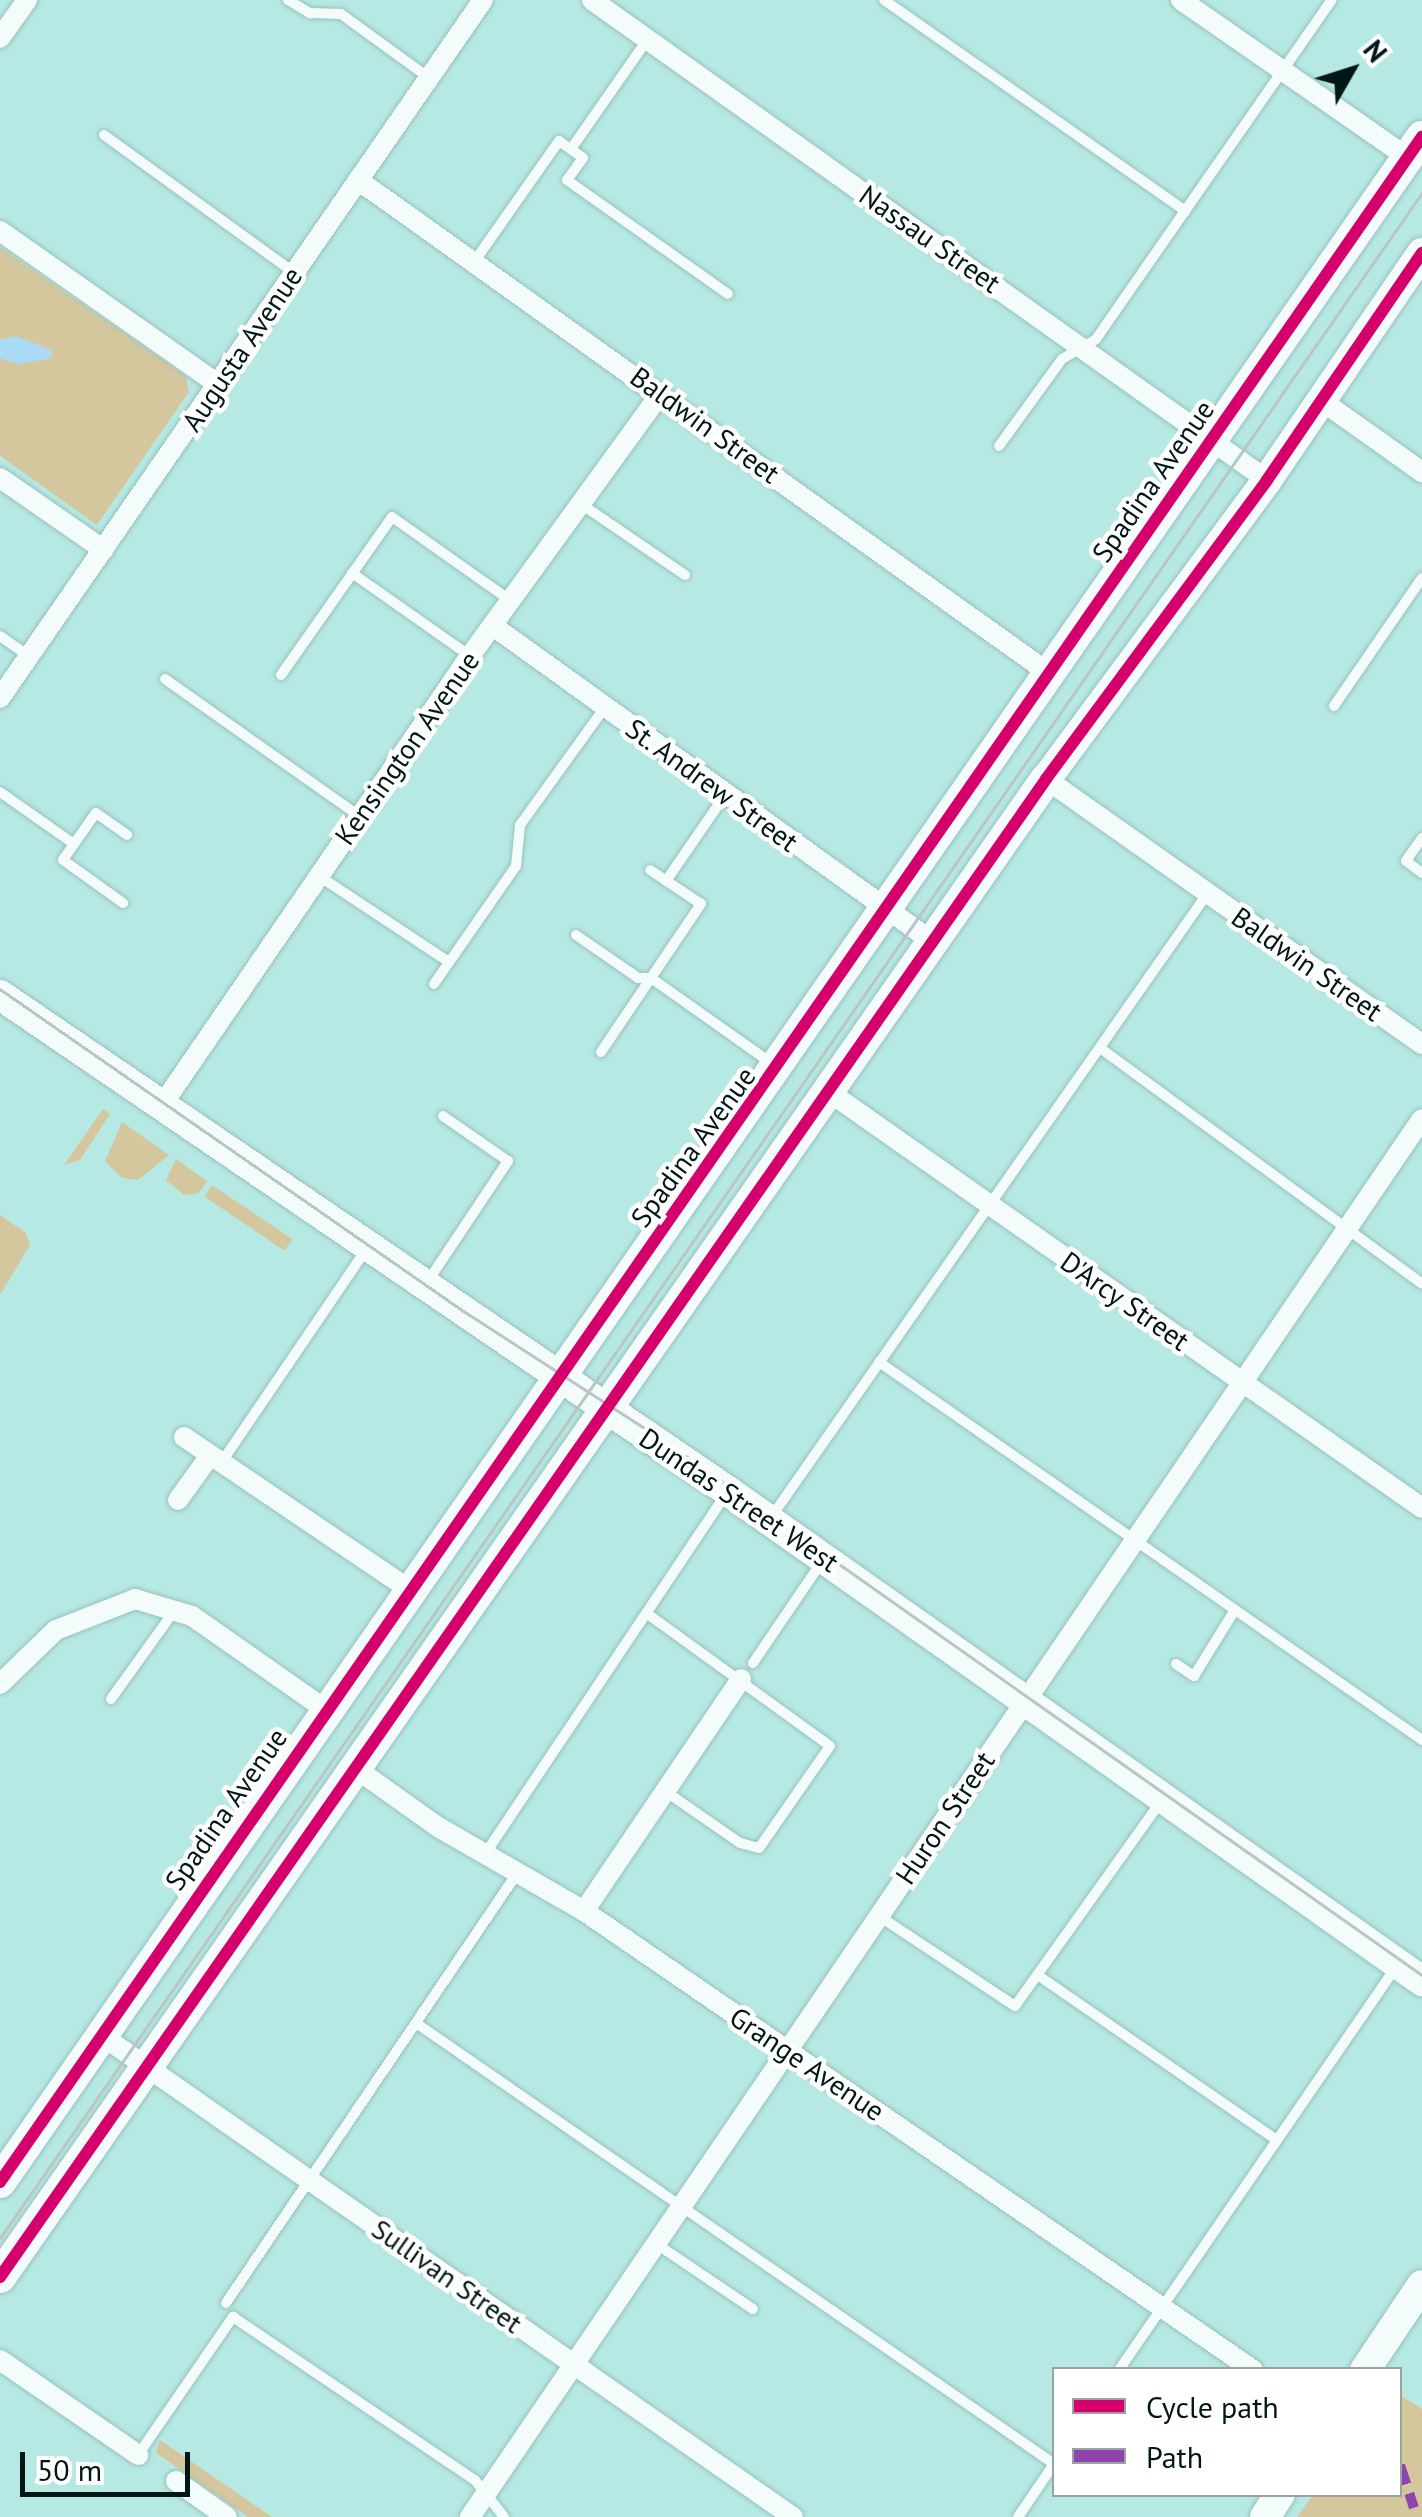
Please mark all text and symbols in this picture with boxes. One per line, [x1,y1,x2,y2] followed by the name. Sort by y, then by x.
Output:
[1302,20,1402,120] north arrow
[1356,32,1396,70] text: N
[853,178,1007,300] street label: Nassau Street
[174,260,310,438] street label: Augusta Avenue
[624,360,786,490] street label: Baldwin Street
[1085,393,1221,569] street label: Spadina Avenue
[327,644,487,852] street label: Kensington Avenue
[618,710,806,860] street label: St. Andrew Street
[1225,900,1389,1028] street label: Baldwin Street
[623,1060,763,1234] street label: Spadina Avenue
[1054,1244,1196,1358] street label: D'Arcy Street
[633,1421,845,1579] street label: Dundas Street West
[158,1721,294,1897] street label: Spadina Avenue
[888,1745,1002,1891] street label: Huron Street
[723,2000,891,2128] street label: Grange Avenue
[365,2212,529,2340] street label: Sullivan Street
[1052,2367,1402,2497] legend
[1146,2387,1279,2426] text: Cycle path
[25,2432,195,2494] scale bar
[1146,2437,1203,2476] text: Path
[37,2450,102,2489] text: 50 m

